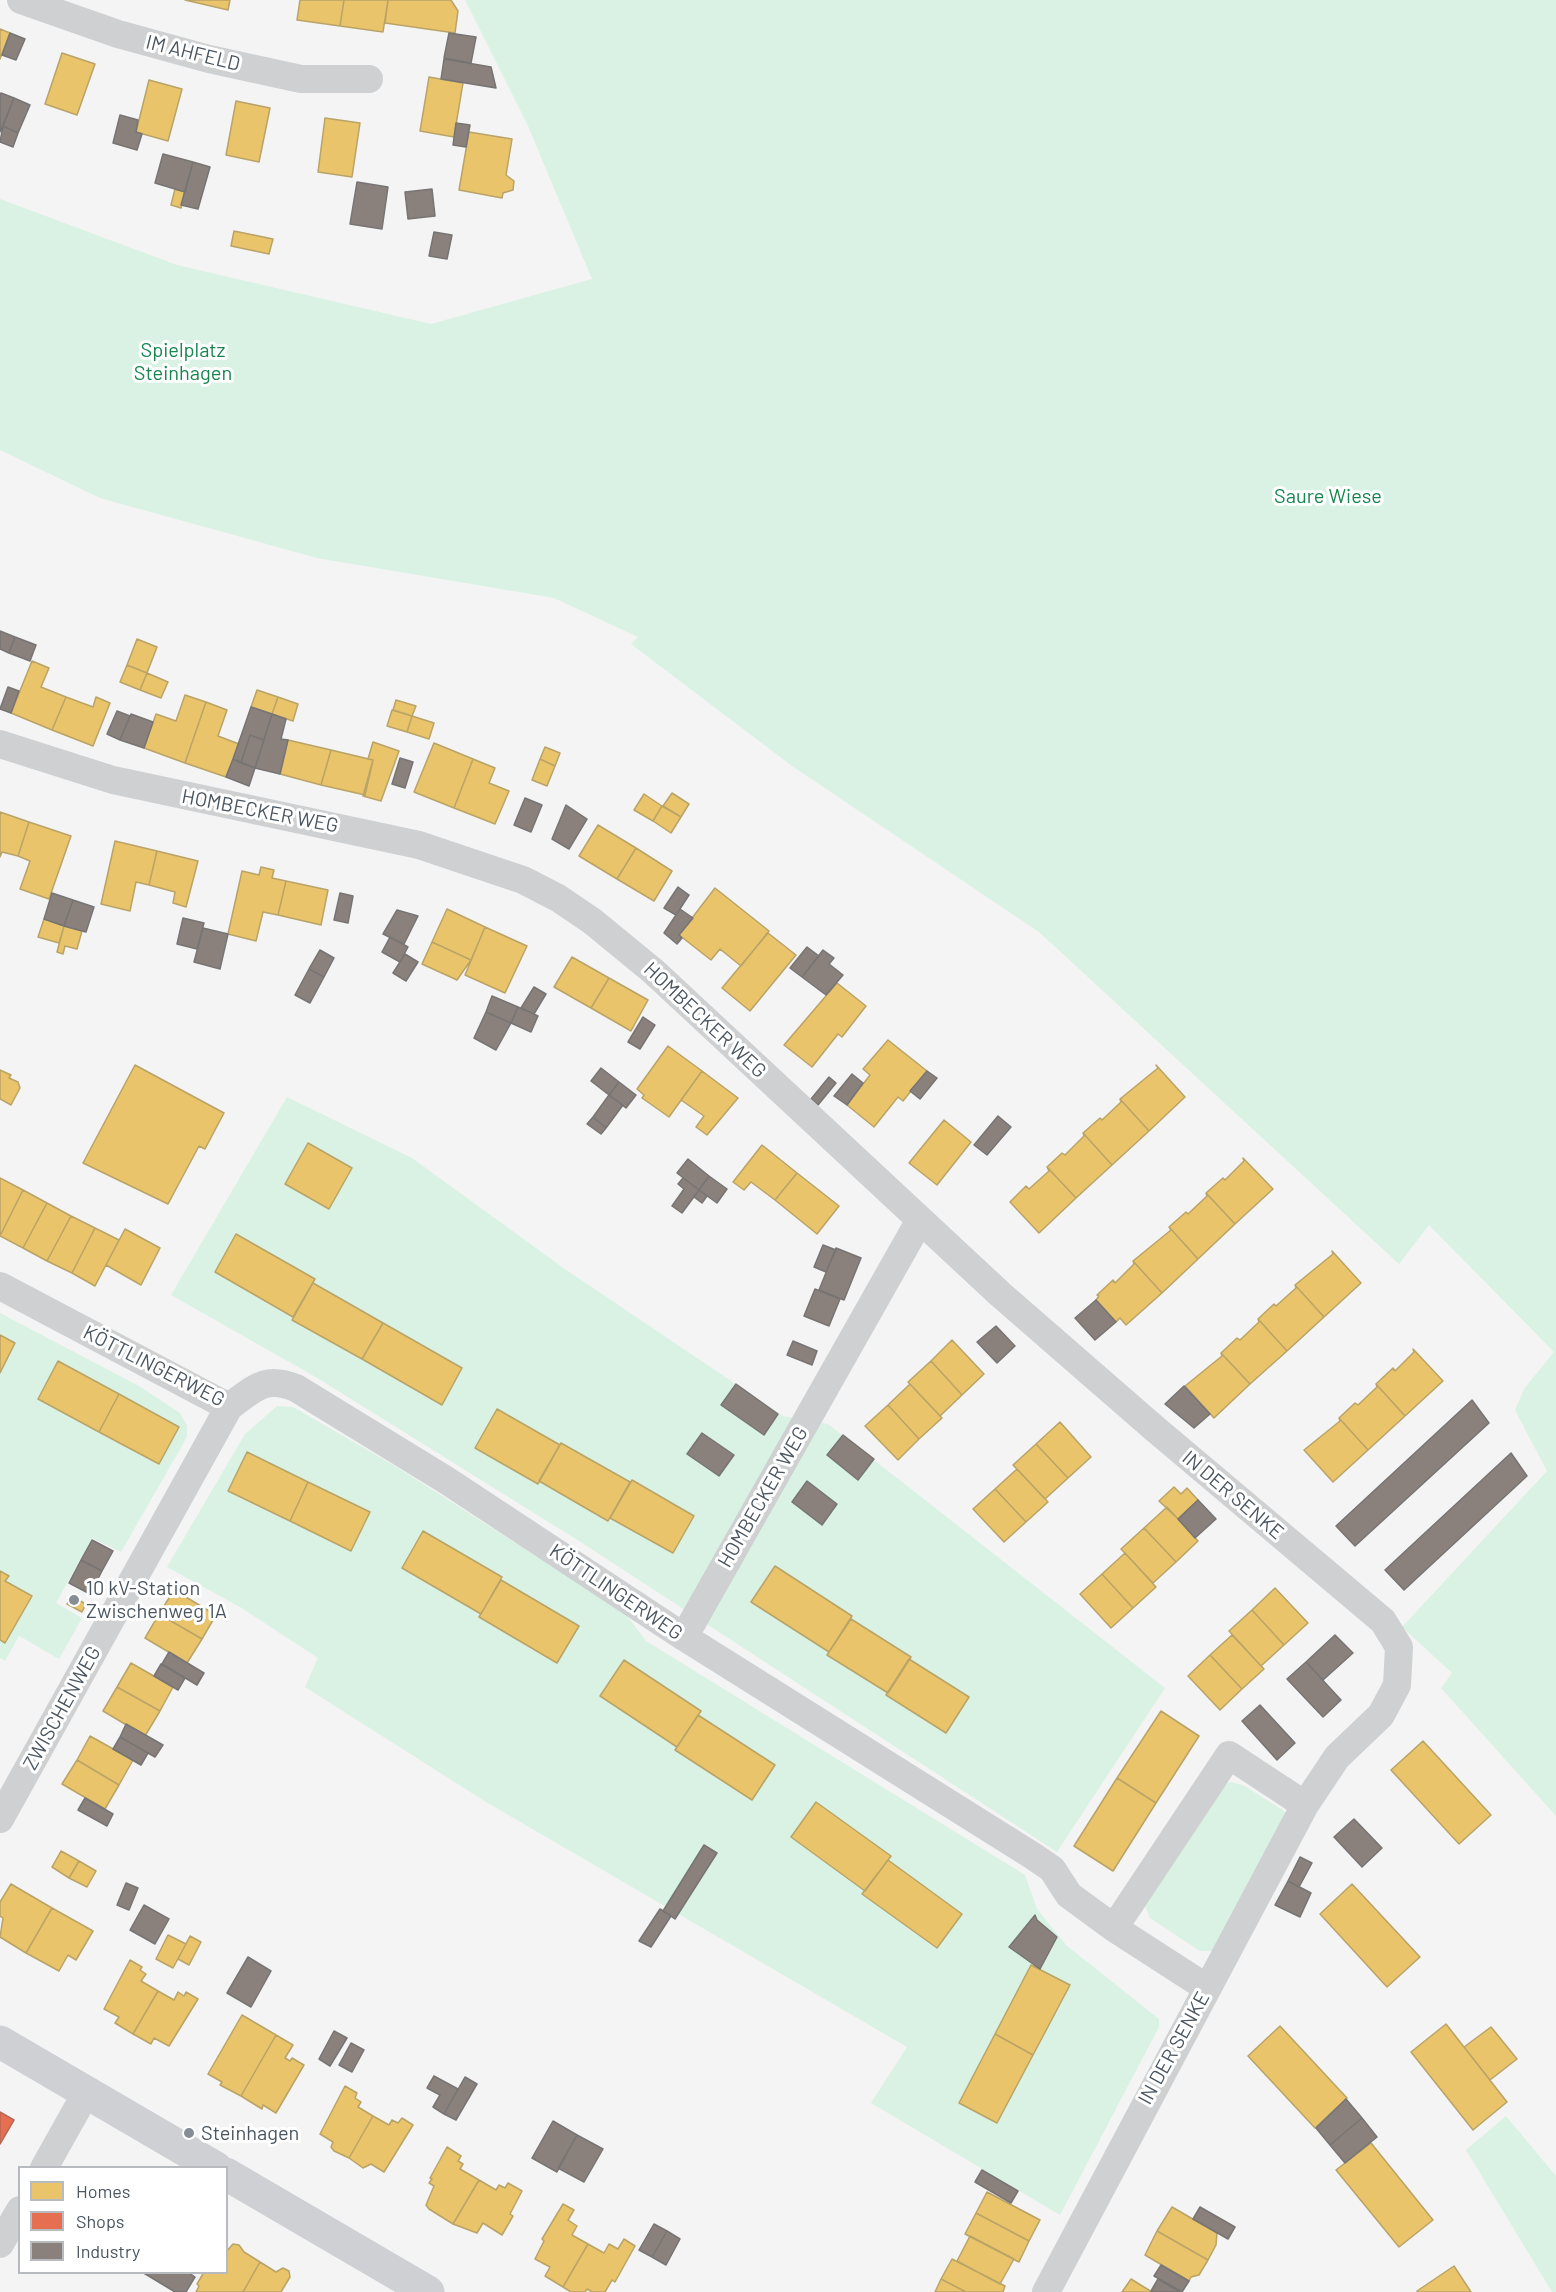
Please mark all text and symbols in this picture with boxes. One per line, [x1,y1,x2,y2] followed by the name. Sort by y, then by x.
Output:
[144,30,242,76] street label: IM AHFELD
[134,338,232,385] park label: Spielplatz Steinhagen
[1274,484,1382,508] park label: Saure Wiese
[180,784,340,838] street label: HOMBECKER WEG
[639,957,771,1083] street label: HOMBECKER WEG
[79,1320,229,1412] street label: KÖTTLINGERWEG
[713,1422,813,1572] street label: HOMBECKER WEG
[1177,1446,1289,1544] street label: IN DER SENKE
[545,1539,687,1645] street label: KÖTTLINGERWEG
[86,1576,227,1623] place label: 10 kV-Station Zwischenweg 1A
[67,1593,81,1607] marker: 10 kV-Station Zwischenweg 1A
[18,1642,106,1774] street label: ZWISCHENWEG
[1133,1988,1215,2108] street label: IN DER SENKE
[201,2121,299,2145] place label: Steinhagen
[182,2126,196,2140] marker: Steinhagen
[18,2166,228,2274] legend
[76,2180,130,2202] text: Homes
[76,2210,125,2232] text: Shops
[76,2240,140,2262] text: Industry

